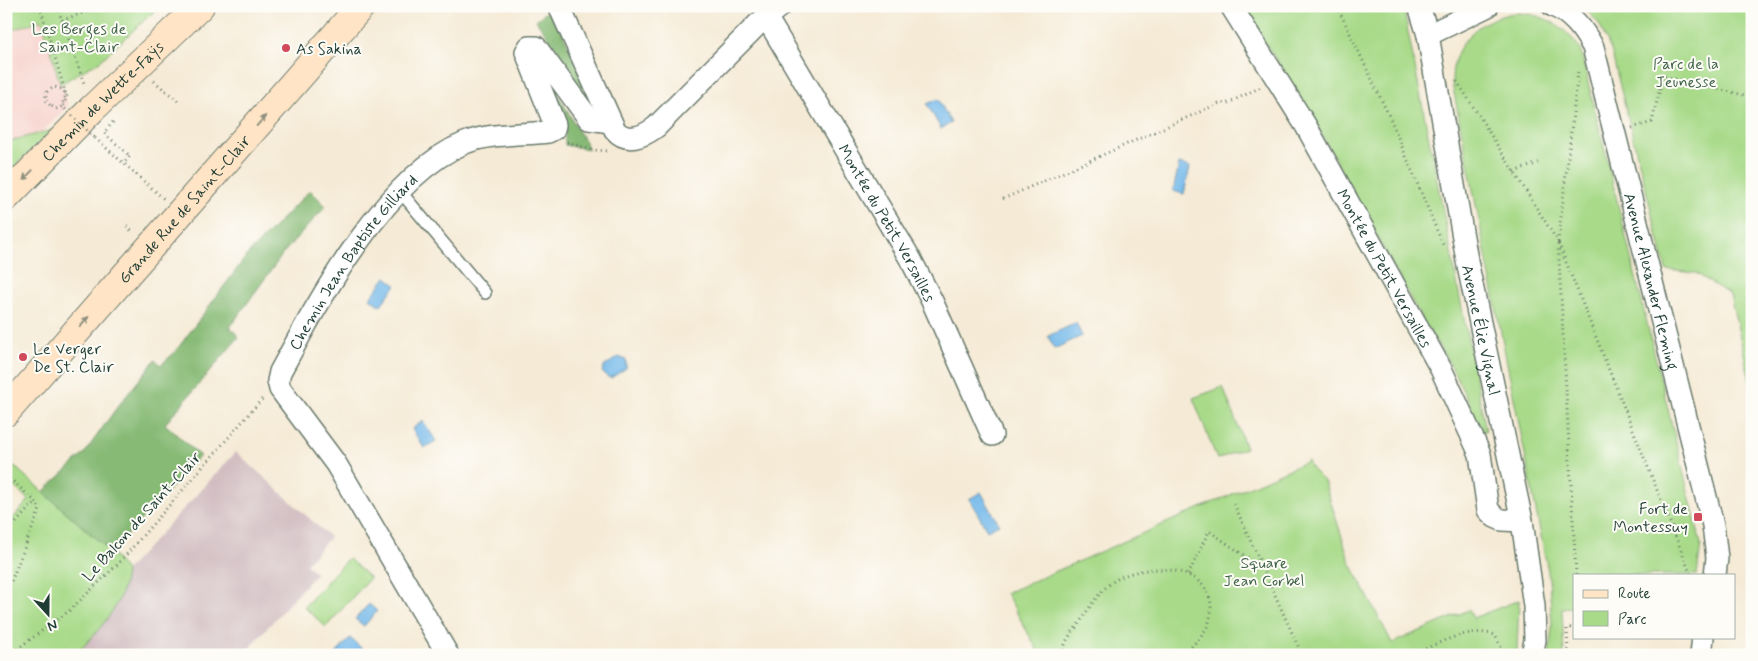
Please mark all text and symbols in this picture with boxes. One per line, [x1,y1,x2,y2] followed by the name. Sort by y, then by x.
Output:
[32,19,126,58] park label: Les Berges de Saint-Clair
[37,37,169,167] street label: Chemin de Wette-Faÿs
[296,39,362,60] place label: As Sakina
[280,42,292,54] marker: As Sakina
[1653,54,1719,93] park label: Parc de la Jeunesse
[255,114,266,127] one-way arrow
[114,131,256,289] street label: Grande Rue de Saint-Clair
[832,141,940,306] street label: Montée du Petit Versailles
[22,169,34,181] one-way arrow
[285,170,422,354] street label: Chemin Jean Baptiste Gilliard
[1331,186,1436,352] street label: Montée du Petit Versailles
[1618,191,1683,373] street label: Avenue Alexander Fleming
[1456,263,1504,397] street label: Avenue Élie Vignal
[79,316,90,329] one-way arrow
[33,339,114,378] place label: Le Verger De St. Clair
[17,351,29,363] marker: Le Verger De St. Clair
[78,447,206,586] street label: Le Balcon de Saint-Clair
[1613,499,1688,538] place label: Fort de Montessuy
[1692,511,1704,523] marker: Fort de Montessuy
[1224,553,1304,592] park label: Square Jean Corbel
[1573,574,1736,638] legend
[1618,584,1651,604] text: Route
[22,588,72,638] north arrow
[1618,610,1646,630] text: Parc
[45,615,60,635] text: N

